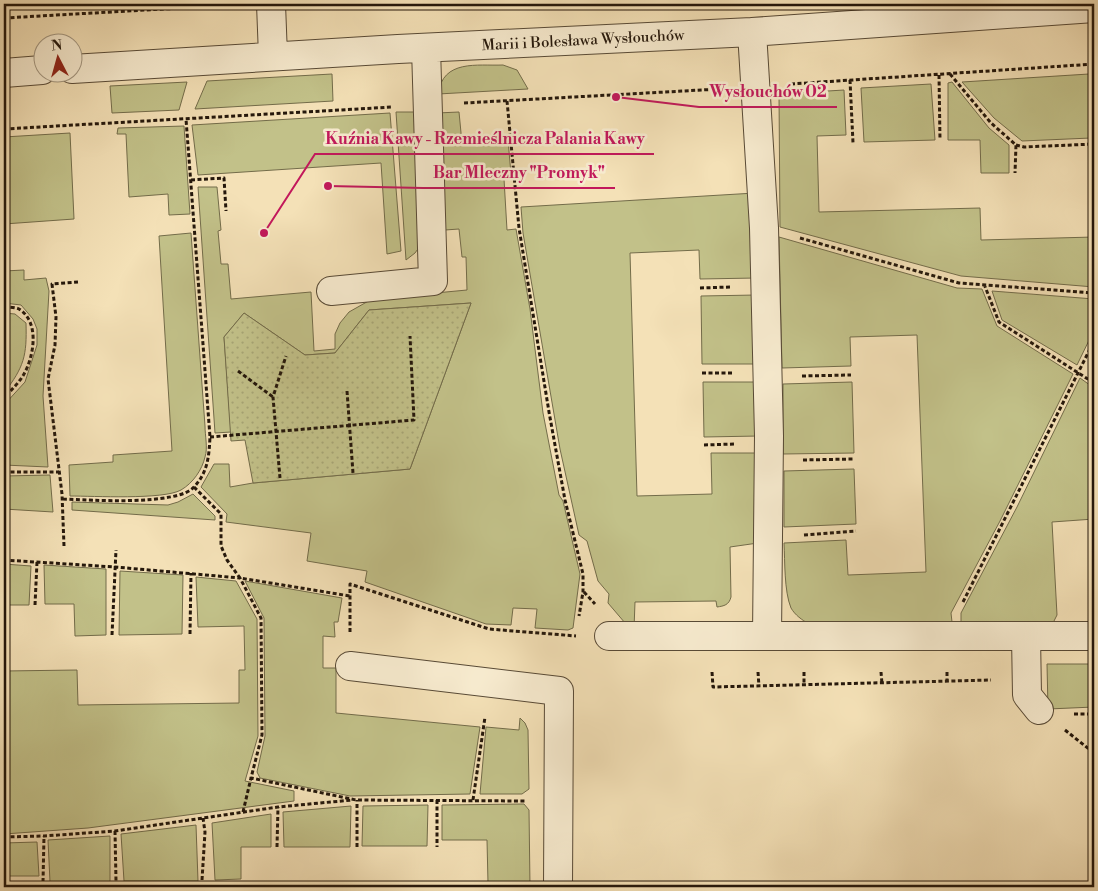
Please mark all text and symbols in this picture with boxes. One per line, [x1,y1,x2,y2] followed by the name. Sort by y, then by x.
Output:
[481,26,685,55] street label: Marii i Bolesława Wysłouchów
[32,32,82,82] north arrow
[50,37,63,56] text: N
[699,76,837,107] callout: Wysłouchów 02
[708,82,827,102] text: Wysłouchów 02
[315,123,654,154] callout: Kuźnia Kawy - Rzemieślnicza Palania Kawy
[325,129,646,149] text: Kuźnia Kawy - Rzemieślnicza Palania Kawy
[423,157,615,188] callout: Bar Mleczny "Promyk"
[433,163,605,183] text: Bar Mleczny "Promyk"

